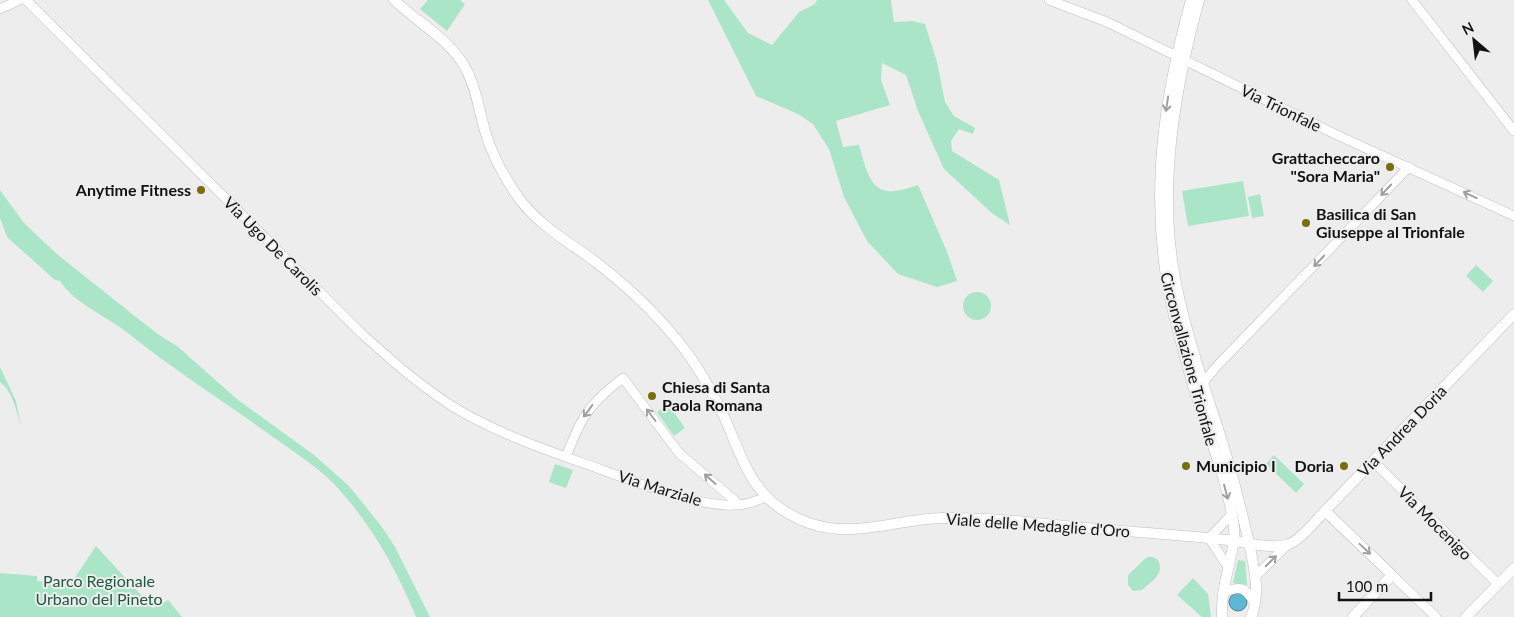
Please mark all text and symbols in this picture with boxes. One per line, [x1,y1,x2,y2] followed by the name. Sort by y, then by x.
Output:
[1449,15,1499,65] north arrow
[1459,18,1476,38] text: N
[1238,80,1325,135] street label: Via Trionfale
[1162,96,1172,112] one-way arrow
[1272,148,1380,185] place label: Grattacheccaro "Sora Maria"
[1384,161,1396,173] marker: Grattacheccaro "Sora Maria"
[75,180,191,199] place label: Anytime Fitness
[195,184,207,196] marker: Anytime Fitness
[1380,184,1393,196] one-way arrow
[1463,190,1478,200] one-way arrow
[220,192,327,299] street label: Via Ugo De Carolis
[1316,204,1465,241] place label: Basilica di San Giuseppe al Trionfale
[1300,217,1312,229] marker: Basilica di San Giuseppe al Trionfale
[1313,255,1325,267] one-way arrow
[1157,270,1222,448] street label: Circonvallazione Trionfale
[662,377,770,414] place label: Chiesa di Santa Paola Romana
[1353,381,1450,480] street label: Via Andrea Doria
[646,390,658,402] marker: Chiesa di Santa Paola Romana
[583,404,593,418] one-way arrow
[646,408,656,422] one-way arrow
[1196,456,1276,475] place label: Municipio I
[1295,456,1334,475] place label: Doria
[1180,460,1192,472] marker: Municipio I
[1338,460,1350,472] marker: Doria
[616,466,704,509] street label: Via Marziale
[703,473,716,484] one-way arrow
[1395,482,1476,563] street label: Via Mocenigo
[1221,483,1231,499] one-way arrow
[945,509,1131,540] street label: Viale delle Medaglie d'Oro
[1358,543,1371,555] one-way arrow
[1265,555,1277,567] one-way arrow
[1339,570,1432,602] scale bar
[35,571,163,608] park label: Parco Regionale Urbano del Pineto
[1346,577,1388,595] text: 100 m

